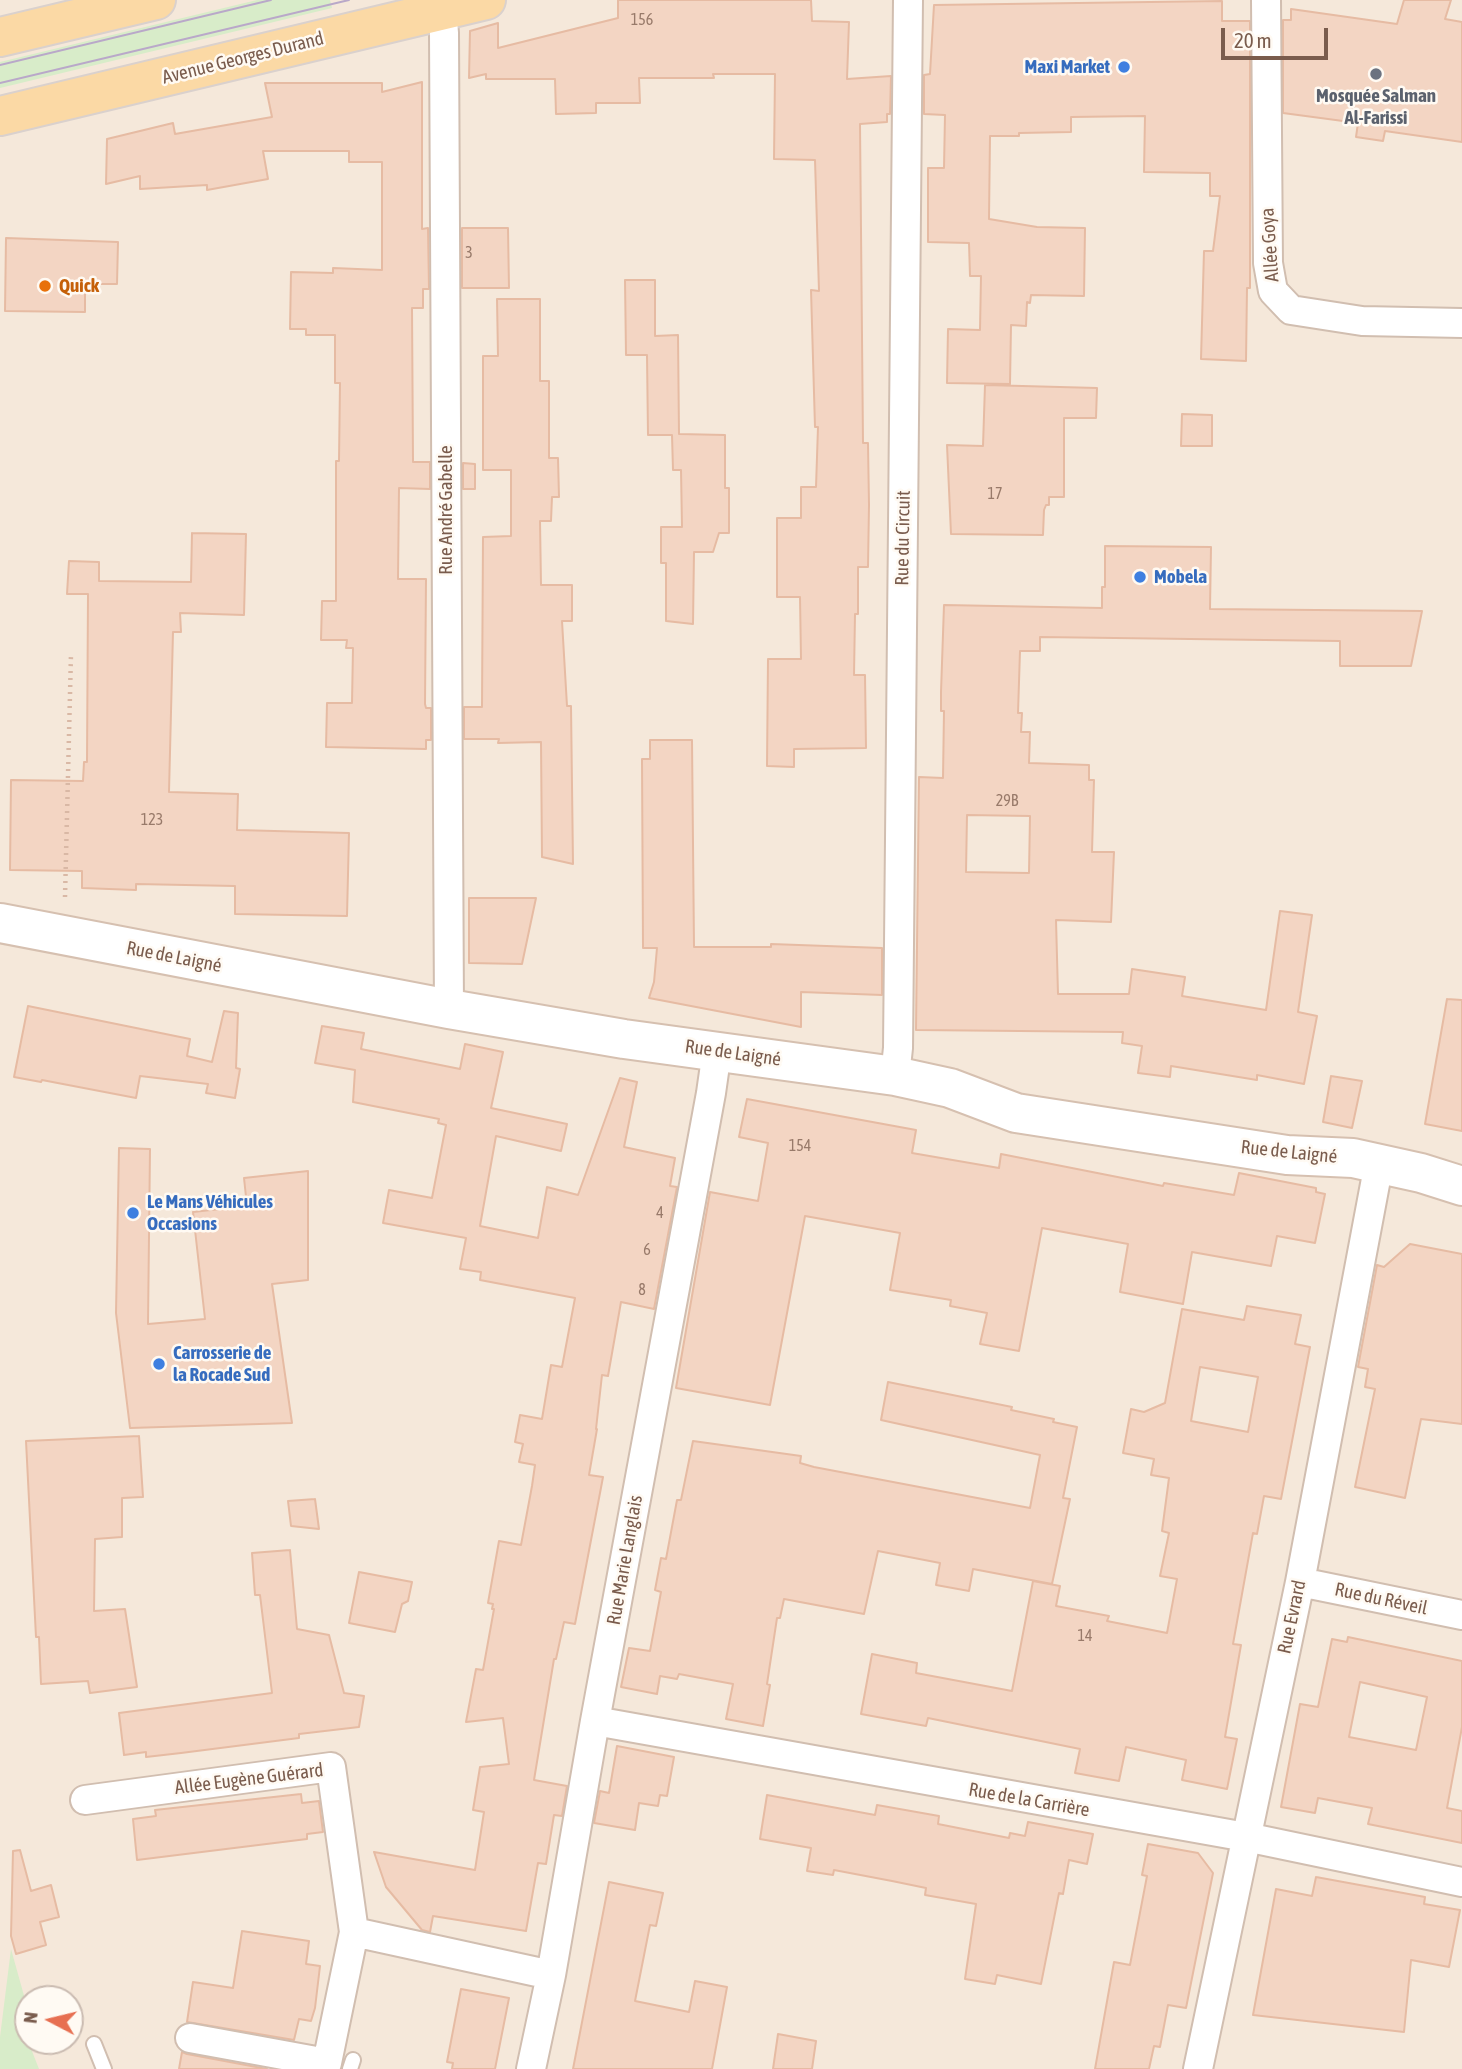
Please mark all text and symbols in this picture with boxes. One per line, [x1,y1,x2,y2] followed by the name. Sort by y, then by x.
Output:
[631,10,653,30] house number: 156
[1224,14,1331,58] scale bar
[160,27,326,89] street label: Avenue Georges Durand
[1234,28,1272,52] text: 20 m
[1025,56,1110,78] place label: Maxi Market
[1116,59,1132,75] marker: Maxi Market
[1368,66,1384,82] marker: Mosquée Salman Al-Farissi
[1316,85,1436,129] place label: Mosquée Salman Al-Farissi
[1256,207,1284,283] street label: Allée Goya
[465,243,473,263] house number: 3
[59,275,99,297] place label: Quick
[37,278,53,294] marker: Quick
[435,445,457,575] street label: Rue André Gabelle
[987,484,1003,504] house number: 17
[891,490,915,586] street label: Rue du Circuit
[1154,566,1207,588] place label: Mobela
[1132,569,1148,585] marker: Mobela
[996,791,1018,811] house number: 29B
[141,810,163,830] house number: 123
[124,937,224,977] street label: Rue de Laigné
[684,1035,782,1071] street label: Rue de Laigné
[789,1136,811,1156] house number: 154
[1240,1136,1338,1168] street label: Rue de Laigné
[147,1191,273,1235] place label: Le Mans Véhicules Occasions
[656,1203,664,1223] house number: 4
[125,1205,141,1221] marker: Le Mans Véhicules Occasions
[643,1240,651,1260] house number: 6
[638,1280,646,1300] house number: 8
[173,1342,271,1386] place label: Carrosserie de la Rocade Sud
[151,1356,167,1372] marker: Carrosserie de la Rocade Sud
[602,1493,648,1627] street label: Rue Marie Langlais
[1273,1578,1311,1656] street label: Rue Evrard
[1333,1578,1429,1620] street label: Rue du Réveil
[1077,1626,1093,1646] house number: 14
[173,1759,325,1799] street label: Allée Eugène Guérard
[967,1778,1091,1822] street label: Rue de la Carrière
[14,1985,84,2055] north arrow
[19,2011,42,2025] text: N

